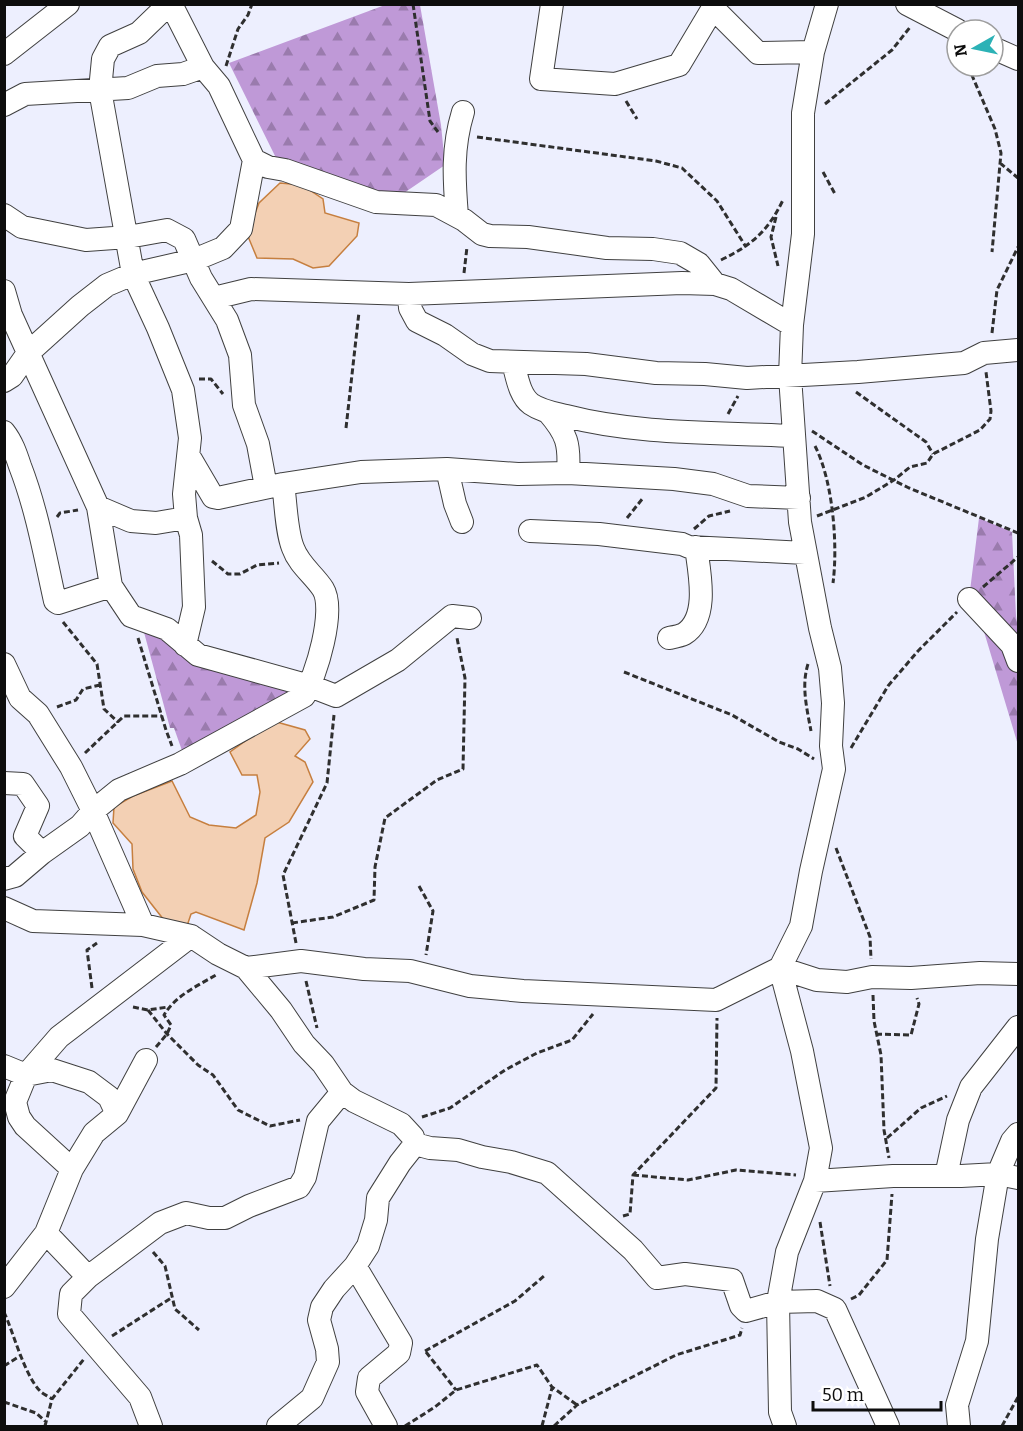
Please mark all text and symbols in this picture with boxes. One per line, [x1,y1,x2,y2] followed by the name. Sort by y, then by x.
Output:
[945,18,1005,78] north arrow
[950,43,971,58] text: N
[813,1374,940,1412] scale bar
[822,1384,864,1406] text: 50 m

